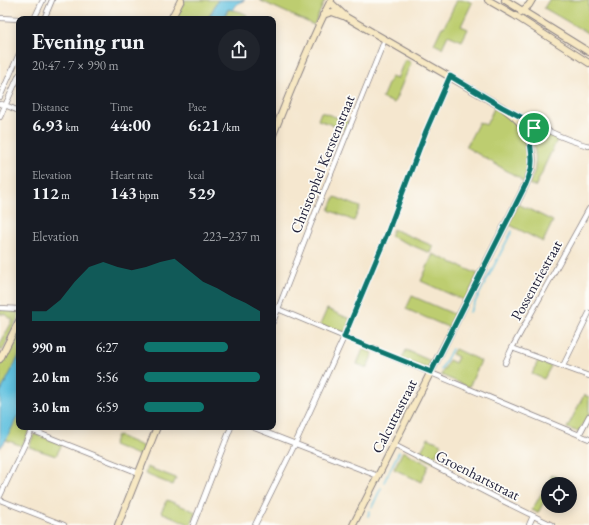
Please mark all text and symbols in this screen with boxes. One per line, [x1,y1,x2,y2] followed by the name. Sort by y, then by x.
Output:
[32,27,145,56] text: Evening run
[218,29,260,71] button: share
[32,57,119,74] text: 20:47 · 7 × 990 m
[286,92,359,236] street label: Christophel Kerstenstraat
[32,100,69,114] text: Distance
[110,100,133,114] text: Time
[188,100,206,114] text: Pace
[517,111,551,145] pin
[32,114,63,136] text: 6.93
[110,114,151,136] text: 44:00
[188,114,220,136] text: 6:21
[523,117,545,139] icon: arrive
[63,120,79,134] text: km
[220,120,240,134] text: /km
[32,168,72,182] text: Elevation
[110,168,153,182] text: Heart rate
[188,168,205,182] text: kcal
[32,182,59,204] text: 112
[110,182,137,204] text: 143
[188,182,215,204] text: 529
[59,188,70,202] text: m
[137,188,159,202] text: bpm
[32,228,79,245] text: Elevation
[203,228,260,245] text: 223–237 m
[506,236,566,323] street label: Possentriestraat
[32,339,66,356] text: 990 m
[96,339,118,356] text: 6:27
[32,369,70,386] text: 2.0 km
[96,369,118,386] text: 5:56
[367,375,421,456] street label: Calcuttastraat
[32,399,70,416] text: 3.0 km
[96,399,118,416] text: 6:59
[433,446,523,504] street label: Groenhartstraat
[541,477,577,513] map controls
[541,477,577,513] button: locate

